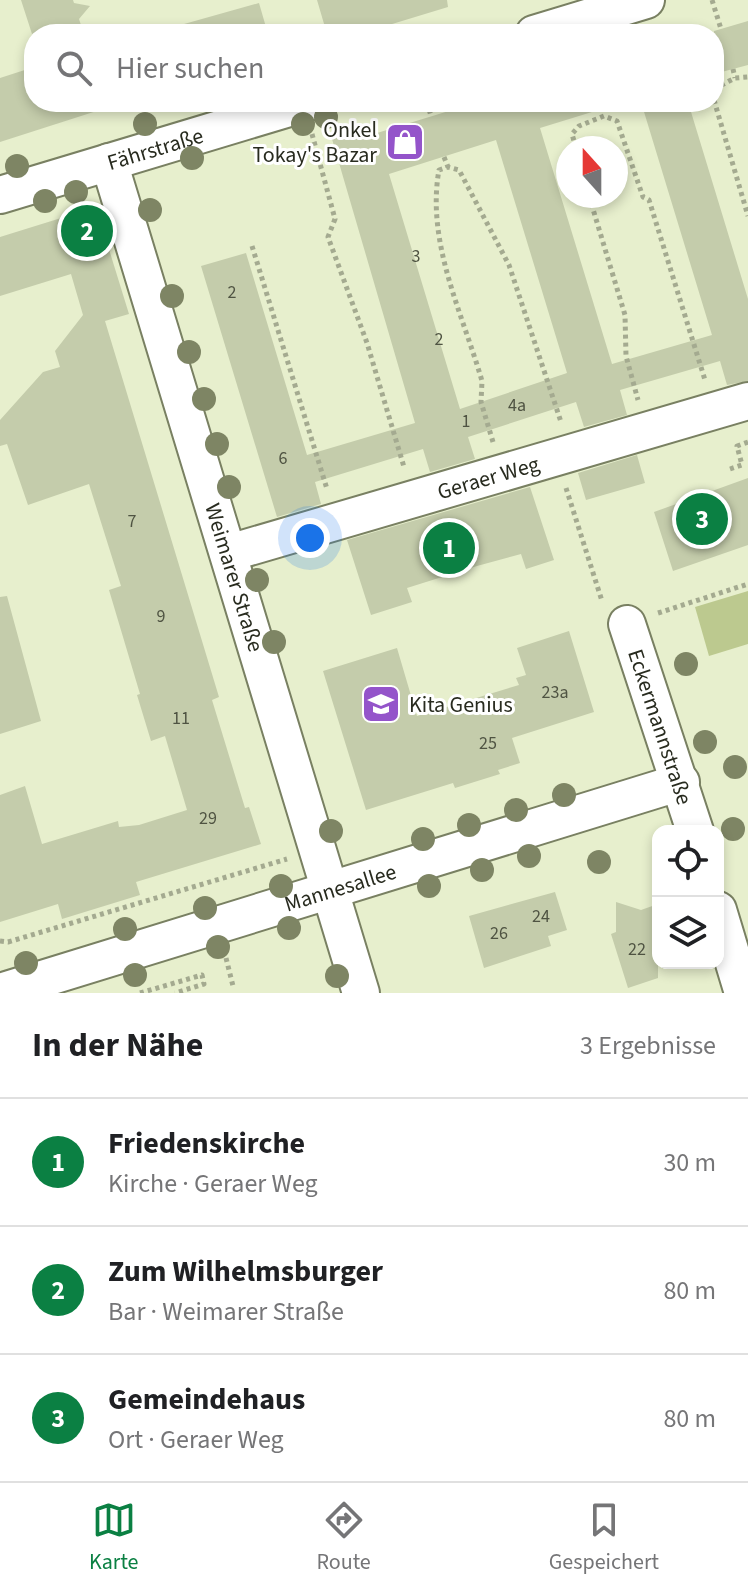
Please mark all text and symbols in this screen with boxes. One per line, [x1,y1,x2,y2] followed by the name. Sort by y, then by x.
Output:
[24,24,724,112] search box
[52,46,96,90] icon: search
[116,47,264,90] text: Hier suchen
[252,114,377,171] place label: Onkel Tokay's Bazar
[103,120,207,179] street label: Fährstraße
[384,121,426,163] shop icon: Onkel Tokay's Bazar
[556,136,628,208] north arrow
[61,201,113,261] pin: 2
[412,244,421,269] house number: 3
[228,280,237,305] house number: 2
[435,327,444,352] house number: 2
[508,393,526,418] house number: 4a
[462,409,470,434] house number: 1
[279,446,288,471] house number: 6
[434,448,543,508] street label: Geraer Weg
[676,489,728,549] pin: 3
[196,499,272,656] street label: Weimarer Straße
[128,509,137,534] house number: 7
[290,518,330,558] your location
[423,518,475,578] pin: 1
[157,604,166,629] house number: 9
[619,645,700,809] street label: Eckermannstraße
[542,680,568,705] house number: 23a
[360,683,402,725] school or university icon: Kita Genius
[409,689,513,721] place label: Kita Genius
[172,706,190,731] house number: 11
[479,731,497,756] house number: 25
[199,806,217,831] house number: 29
[652,825,724,969] map controls
[652,825,724,897] button: locate
[281,856,400,920] street label: Mannesallee
[652,897,724,969] button: layers
[532,904,550,929] house number: 24
[490,921,508,946] house number: 26
[628,937,646,962] house number: 22
[32,1021,203,1070] text: In der Nähe
[580,1027,716,1064] text: 3 Ergebnisse
[108,1122,305,1165] text: Friedenskirche
[51,1144,65,1181] text: 1
[663,1144,716,1181] text: 30 m
[108,1165,318,1202] text: Kirche · Geraer Weg
[108,1250,383,1293] text: Zum Wilhelmsburger
[51,1272,65,1309] text: 2
[663,1272,716,1309] text: 80 m
[108,1293,344,1330] text: Bar · Weimarer Straße
[108,1378,305,1421] text: Gemeindehaus
[51,1400,65,1437] text: 3
[663,1400,716,1437] text: 80 m
[108,1421,284,1458] text: Ort · Geraer Weg
[89,1498,139,1578] tab: Karte
[317,1498,371,1578] tab: Route
[549,1498,659,1578] tab: Gespeichert

